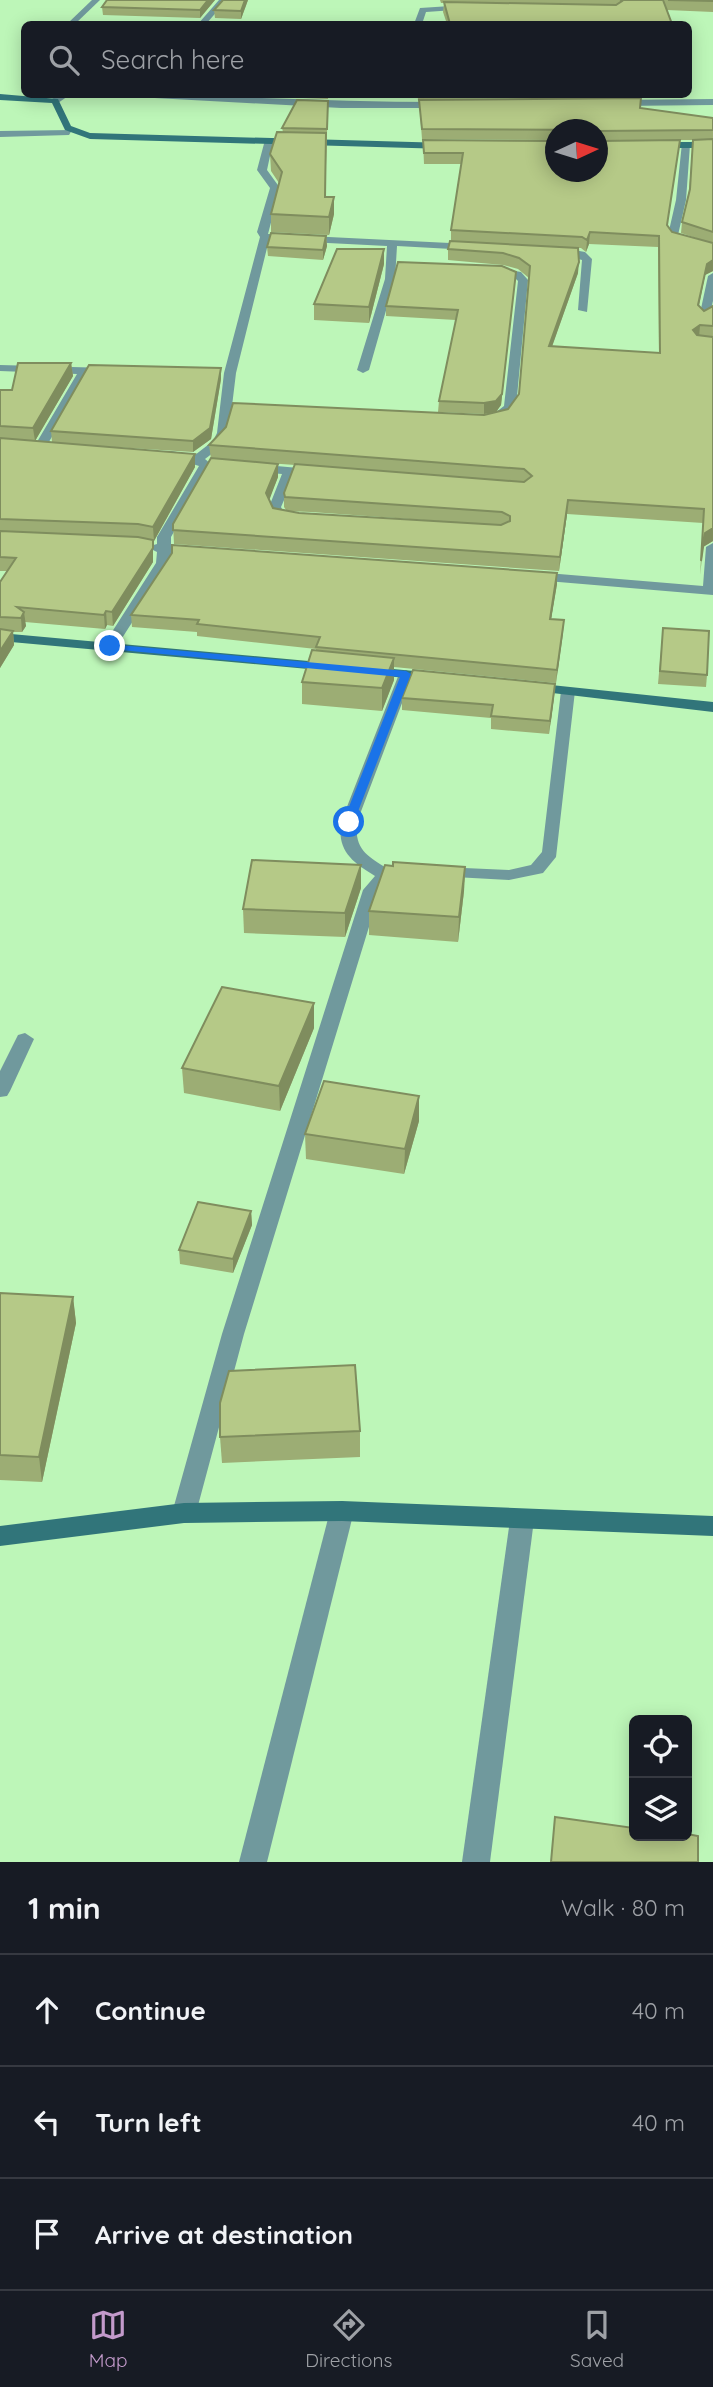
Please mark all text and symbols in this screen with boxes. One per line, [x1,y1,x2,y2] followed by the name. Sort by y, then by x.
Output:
[21,21,692,98] search box
[45,41,83,79] icon: search
[101,43,245,76] text: Search here
[545,119,608,182] north arrow
[94,630,125,661] route end
[333,806,364,837] route start
[629,1715,692,1841] map controls
[629,1715,692,1778] button: locate
[629,1778,692,1841] button: layers
[28,1889,101,1927] text: 1 min
[561,1893,685,1922] text: Walk · 80 m
[28,1991,66,2029] icon: ahead
[95,1994,206,2027] text: Continue
[632,1996,685,2025] text: 40 m
[28,2103,66,2141] icon: left
[95,2106,202,2139] text: Turn left
[632,2108,685,2137] text: 40 m
[28,2215,66,2253] icon: arrive
[95,2218,353,2251] text: Arrive at destination
[89,2306,128,2372] tab: Map
[305,2306,392,2372] tab: Directions
[570,2306,624,2372] tab: Saved

